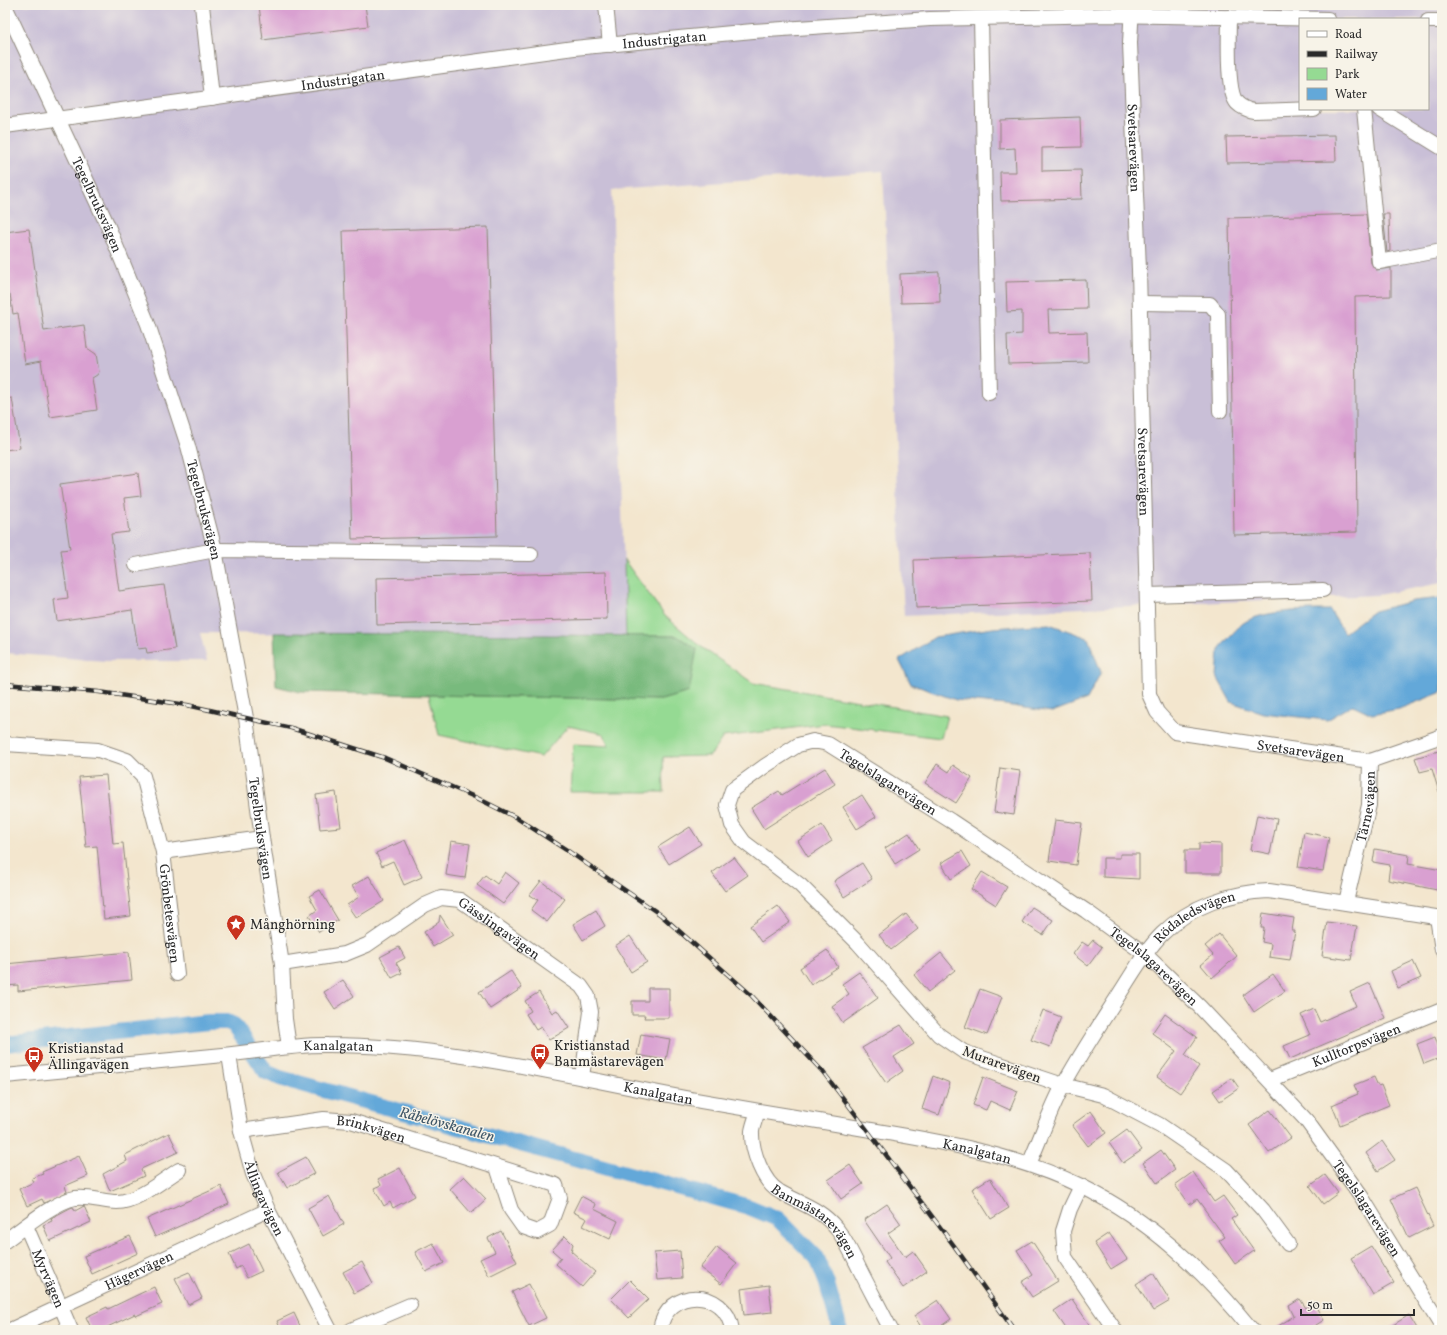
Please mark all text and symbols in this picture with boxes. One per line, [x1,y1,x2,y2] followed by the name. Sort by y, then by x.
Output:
[1299,18,1429,110] legend
[622,27,707,54] street label: Industrigatan
[1335,27,1362,43] text: Road
[1335,47,1378,63] text: Railway
[300,66,386,96] street label: Industrigatan
[1335,67,1360,83] text: Park
[1335,87,1367,103] text: Water
[1121,103,1144,193] street label: Svetsarevägen
[66,154,126,256] street label: Tegelbruksvägen
[1132,427,1153,516] street label: Svetsarevägen
[181,458,225,562] street label: Tegelbruksvägen
[1255,736,1346,768] street label: Svetsarevägen
[835,745,940,821] street label: Tegelslagarevägen
[1353,771,1381,844] street label: Tärnevägen
[243,776,277,881] street label: Tegelbruksvägen
[153,863,184,964] street label: Grönbetesvägen
[1150,888,1238,948] street label: Rödaledsvägen
[454,894,543,965] street label: Gässlingavägen
[225,913,247,941] place icon: Månghörning
[250,916,335,935] place label: Månghörning
[1105,923,1201,1011] street label: Tegelslagarevägen
[1310,1020,1404,1073] street label: Kulltorpsvägen
[303,1037,374,1057] street label: Kanalgatan
[554,1037,664,1072] place label: Kristianstad Banmästarevägen
[48,1040,129,1075] place label: Kristianstad Ällingavägen
[529,1042,551,1070] bus stop icon: Kristianstad Banmästarevägen
[960,1042,1043,1088] street label: Murarevägen
[23,1045,45,1073] bus stop icon: Kristianstad Ällingavägen
[622,1078,694,1110] street label: Kanalgatan
[397,1103,497,1148] water label: Råbelövskanalen
[336,1112,408,1148] street label: Brinkvägen
[941,1135,1013,1170] street label: Kanalgatan
[1327,1157,1404,1261] street label: Tegelslagarevägen
[239,1158,288,1240] street label: Ällingavägen
[766,1181,861,1262] street label: Banmästarevägen
[26,1247,68,1311] street label: Myrvägen
[102,1247,177,1296] street label: Hägervägen
[1301,1291,1414,1317] scale bar
[1307,1298,1333,1314] text: 50 m

